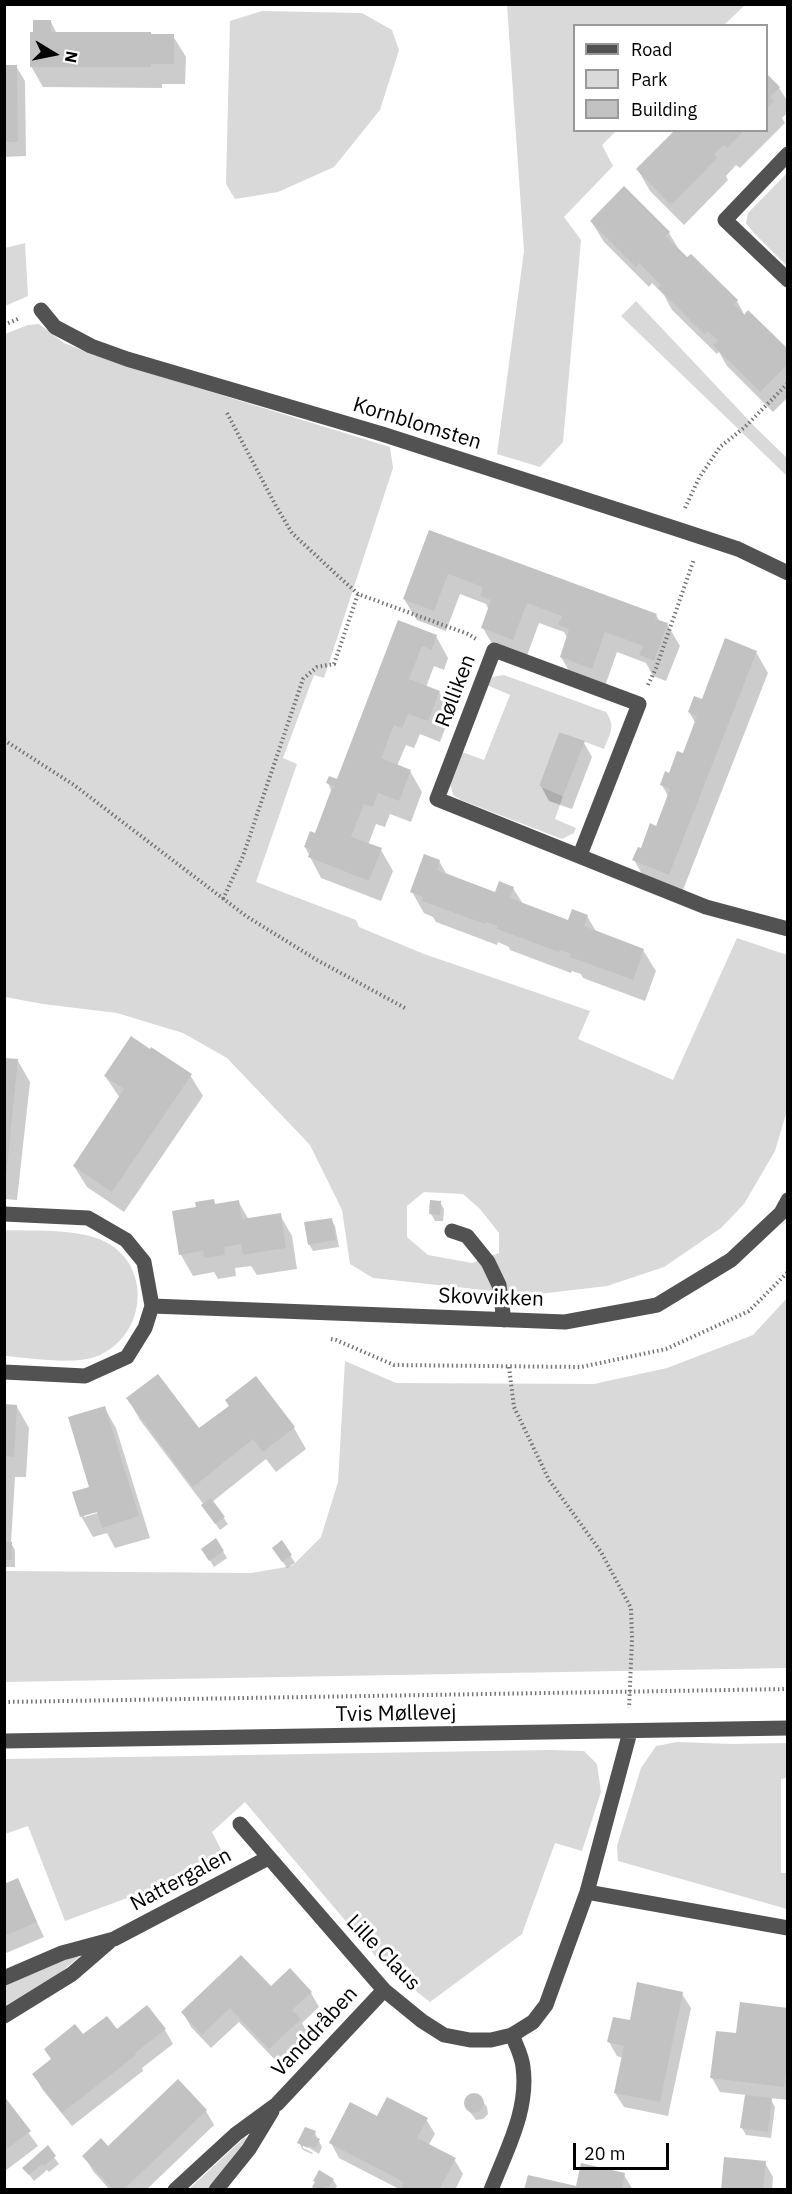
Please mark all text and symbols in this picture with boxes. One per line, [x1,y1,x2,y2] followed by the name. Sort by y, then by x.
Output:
[24,24,84,84] north arrow
[573,24,768,132] legend
[631,38,672,61] text: Road
[61,50,83,65] text: N
[631,68,667,91] text: Park
[631,98,697,121] text: Building
[350,393,484,455] street label: Kornblomsten
[431,651,481,731] street label: Rølliken
[438,1284,544,1312] street label: Skovvikken
[335,1700,457,1728] street label: Tvis Møllevej
[126,1843,236,1917] street label: Nattergalen
[341,1910,425,1996] street label: Lille Claus
[267,1982,363,2082] street label: Vanddråben
[576,2131,672,2169] scale bar
[584,2142,626,2165] text: 20 m

